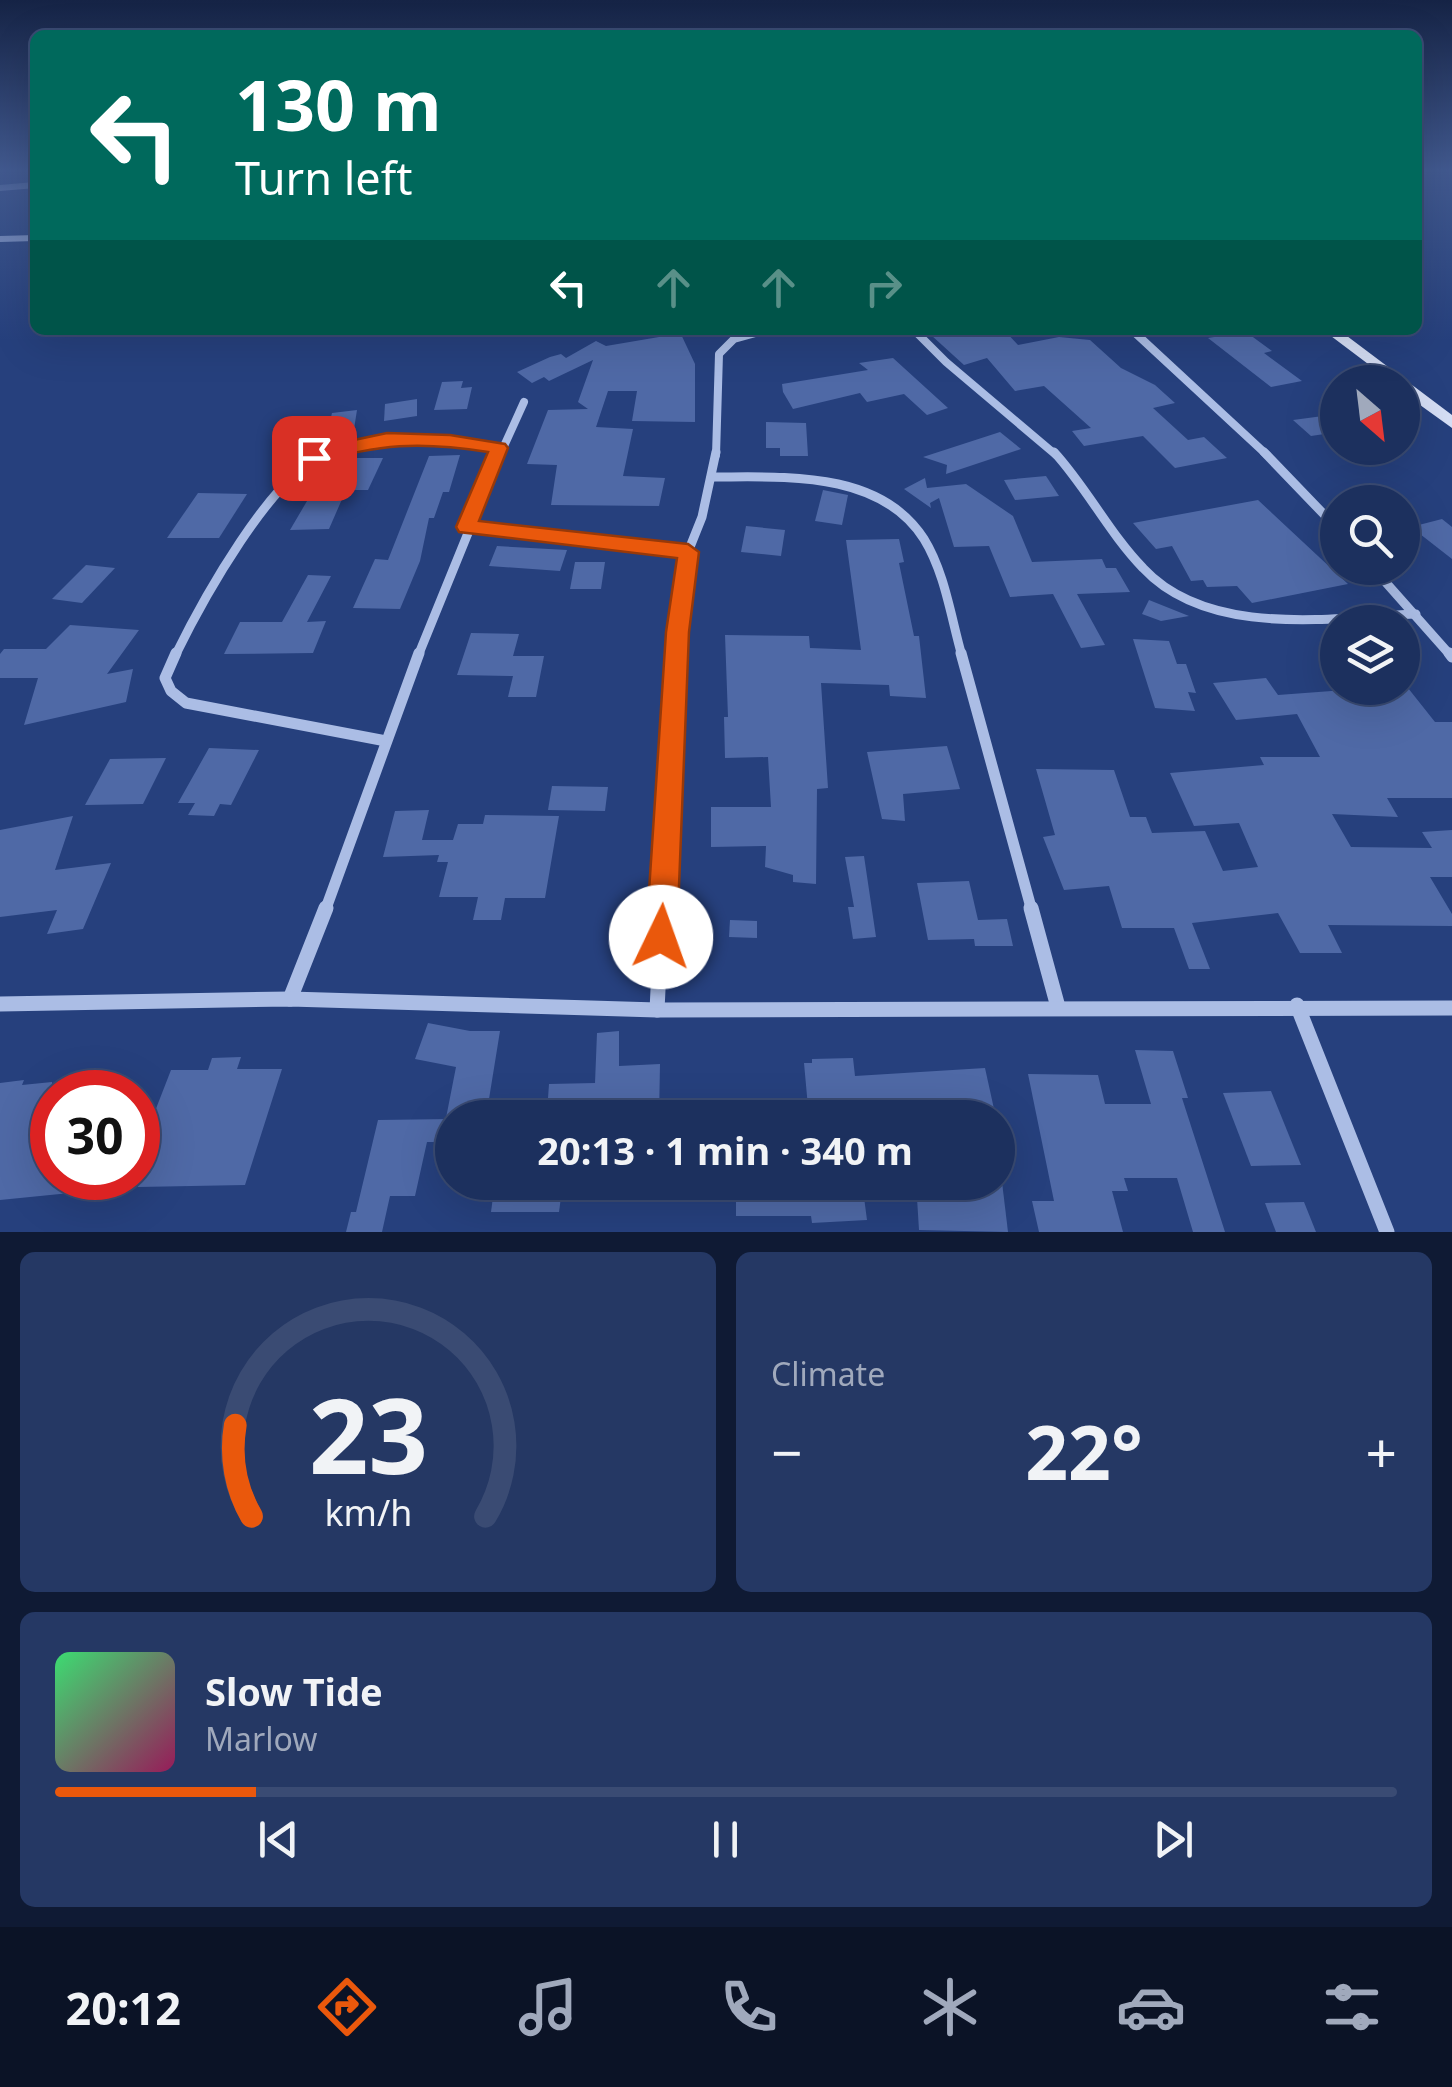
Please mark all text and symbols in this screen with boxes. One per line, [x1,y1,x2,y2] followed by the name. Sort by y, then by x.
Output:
[235,56,442,152] text: 130 m
[70,70,200,200] icon: left
[235,147,412,208] text: Turn left
[541,260,596,315] icon: left
[646,260,701,315] icon: ahead
[751,260,806,315] icon: ahead
[856,260,911,315] icon: right
[1320,365,1420,465] north arrow
[1320,365,1420,705] map controls
[272,416,357,501] pin
[287,431,342,486] icon: arrive
[1320,485,1420,585] button: search
[1320,605,1420,705] button: layers
[609,885,713,989] position arrow
[30,1070,160,1200] speed limit sign: 30
[537,1124,913,1176] text: 20:13 · 1 min · 340 m
[771,1352,885,1395] text: Climate
[309,1363,427,1504] text: 23
[1025,1400,1143,1502] text: 22°
[771,1414,802,1489] text: −
[1366,1414,1397,1489] text: +
[324,1488,412,1536] text: km/h
[205,1665,383,1717] text: Slow Tide
[205,1717,317,1760] text: Marlow
[251,1812,306,1867] icon: previous
[698,1812,753,1867] icon: pause
[1146,1812,1201,1867] icon: next
[312,1972,382,2042] icon: directions
[513,1972,583,2042] icon: music
[714,1972,784,2042] icon: phone
[915,1972,985,2042] icon: climate
[1116,1972,1186,2042] icon: car
[1317,1972,1387,2042] icon: filters
[65,1977,181,2038] text: 20:12

